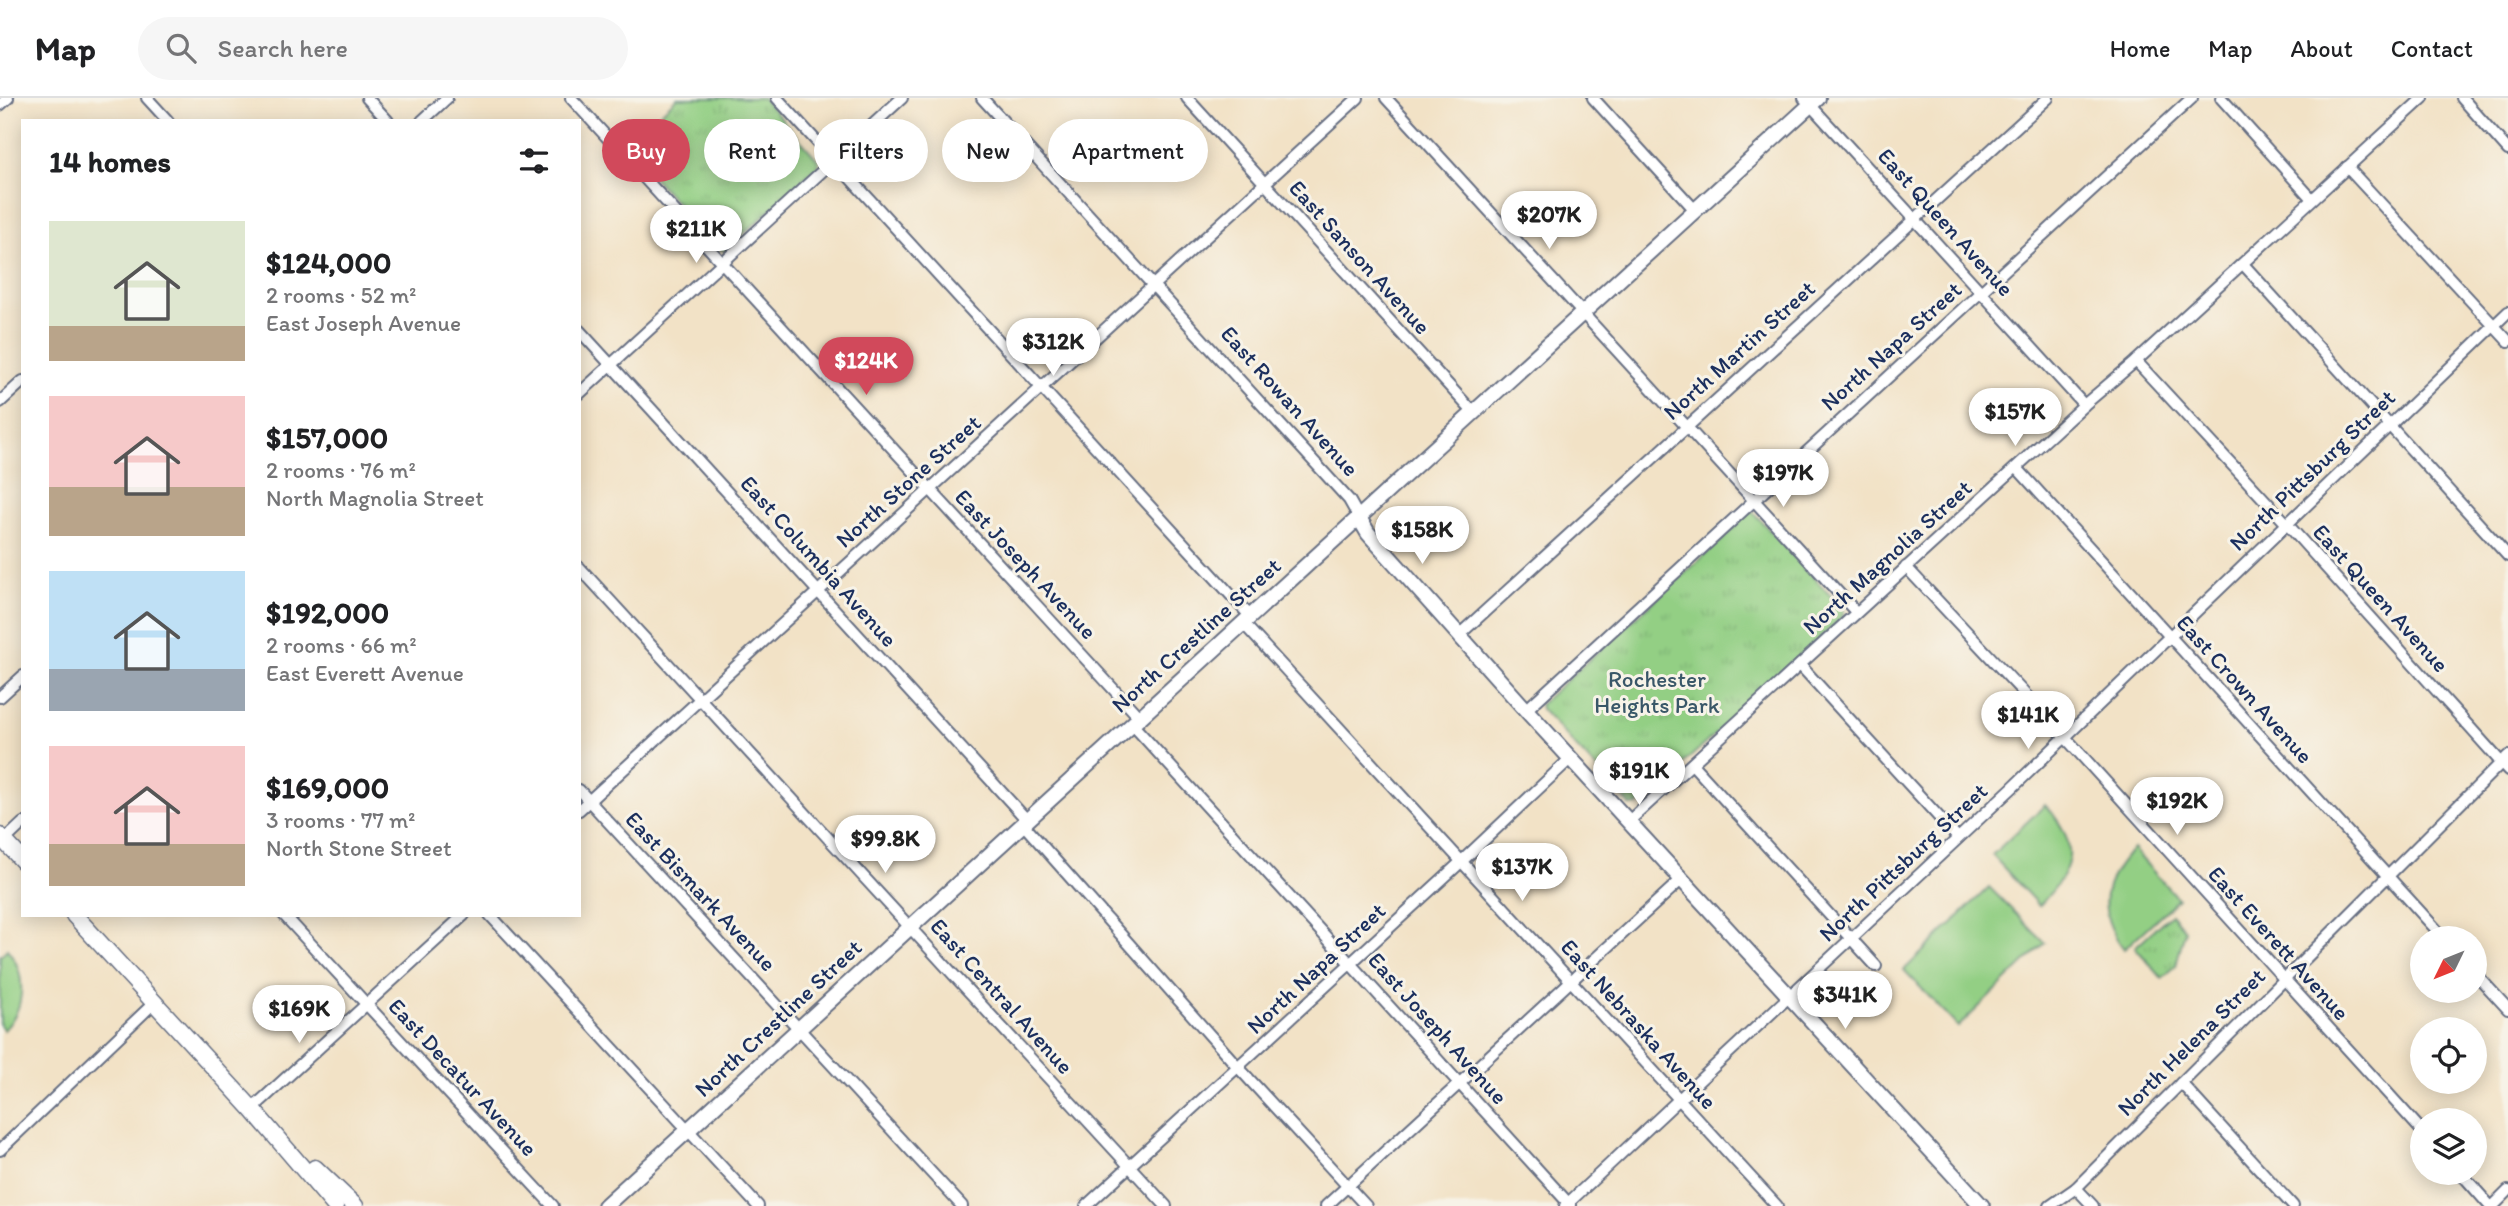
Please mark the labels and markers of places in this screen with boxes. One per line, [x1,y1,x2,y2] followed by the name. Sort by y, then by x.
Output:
[1500,192,1598,251] pin: $207K
[647,206,745,265] pin: $211K
[1004,318,1102,378] pin: $312K
[817,338,915,397] pin: $124K
[1966,388,2064,448] pin: $157K
[1734,450,1832,509] pin: $197K
[1373,506,1471,566] pin: $158K
[1979,692,2077,751] pin: $141K
[1590,748,1688,807] pin: $191K
[2128,778,2226,837] pin: $192K
[828,816,942,875] pin: $99.8K
[1473,844,1571,903] pin: $137K
[1796,972,1894,1031] pin: $341K
[250,986,348,1045] pin: $169K

